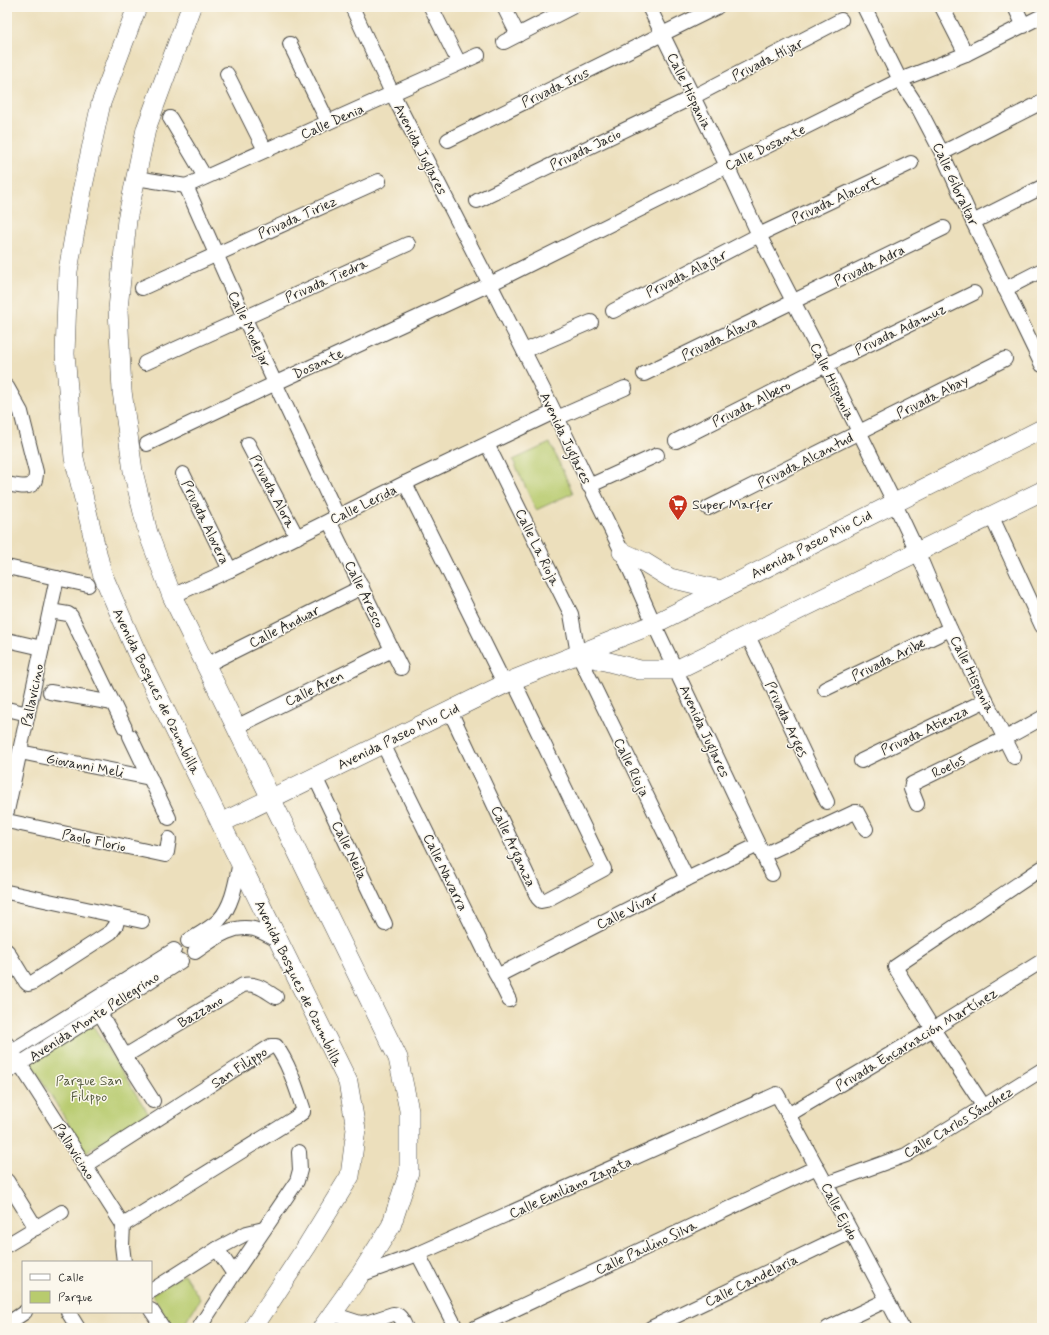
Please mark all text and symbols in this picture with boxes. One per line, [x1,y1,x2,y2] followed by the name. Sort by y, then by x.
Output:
[729,34,806,86] street label: Privada Híjar
[663,50,716,134] street label: Calle Hispania
[519,64,592,112] street label: Privada Irus
[298,100,367,144] street label: Calle Denia
[388,101,451,199] street label: Avenida Juglares
[722,121,809,175] street label: Calle Dosante
[547,125,624,175] street label: Privada Jacio
[928,140,982,229] street label: Calle Gibraltar
[789,171,883,228] street label: Privada Alacort
[255,192,340,243] street label: Privada Tiriez
[831,241,908,291] street label: Privada Adra
[643,246,730,302] street label: Privada Alajar
[282,254,371,307] street label: Privada Tiedra
[224,288,275,371] street label: Calle Modejar
[852,300,949,360] street label: Privada Adamuz
[679,313,760,365] street label: Privada Álava
[806,340,859,424] street label: Calle Hispania
[290,344,347,383] street label: Dosante
[893,371,972,423] street label: Privada Abay
[709,376,794,431] street label: Privada Albero
[533,389,595,488] street label: Avenida Juglares
[754,429,856,493] street label: Privada Alcantud
[245,452,299,532] street label: Privada Alora
[177,477,233,568] street label: Privada Alovera
[327,481,400,529] street label: Calle Lerida
[667,493,689,521] supermarket icon: Super Marfer
[692,496,773,514] place label: Super Marfer
[511,506,564,590] street label: Calle La Rioja
[748,507,875,583] street label: Avenida Paseo Mio Cid
[340,558,388,631] street label: Calle Aresco
[246,601,323,652] street label: Calle Anduar
[108,605,204,778] street label: Avenida Bosques de Ozumbilla
[946,633,999,717] street label: Calle Hispania
[849,634,929,686] street label: Privada Aribe
[18,662,48,728] street label: Pallavicino
[282,667,347,711] street label: Calle Aren
[759,678,812,762] street label: Privada Arges
[673,682,733,781] street label: Avenida Juglares
[335,700,462,774] street label: Avenida Paseo Mio Cid
[878,702,971,760] street label: Privada Atienza
[609,735,653,800] street label: Calle Rioja
[44,750,125,782] street label: Giovanni Meli
[929,751,968,783] street label: Roelos
[485,803,540,891] street label: Calle Arganza
[327,818,371,883] street label: Calle Neila
[60,825,127,857] street label: Paolo Florio
[419,831,472,914] street label: Calle Navarra
[594,888,662,934] street label: Calle Vivar
[250,897,346,1070] street label: Avenida Bosques de Ozumbilla
[26,968,163,1066] street label: Avenida Monte Pellegrino
[832,984,1001,1095] street label: Privada Encarnación Martínez
[175,991,226,1032] street label: Bazzano
[208,1043,271,1093] street label: San Filippo
[56,1072,122,1106] park label: Parque San Filippo
[901,1083,1017,1163] street label: Calle Carlos Sánchez
[49,1120,99,1183] street label: Pallavicino
[506,1153,635,1223] street label: Calle Emiliano Zapata
[816,1180,862,1244] street label: Calle Ejido
[593,1216,701,1279] street label: Calle Paulino Silva
[702,1251,801,1311] street label: Calle Candelaria
[22,1261,152,1313] legend
[58,1270,84,1286] text: Calle
[58,1290,93,1306] text: Parque

